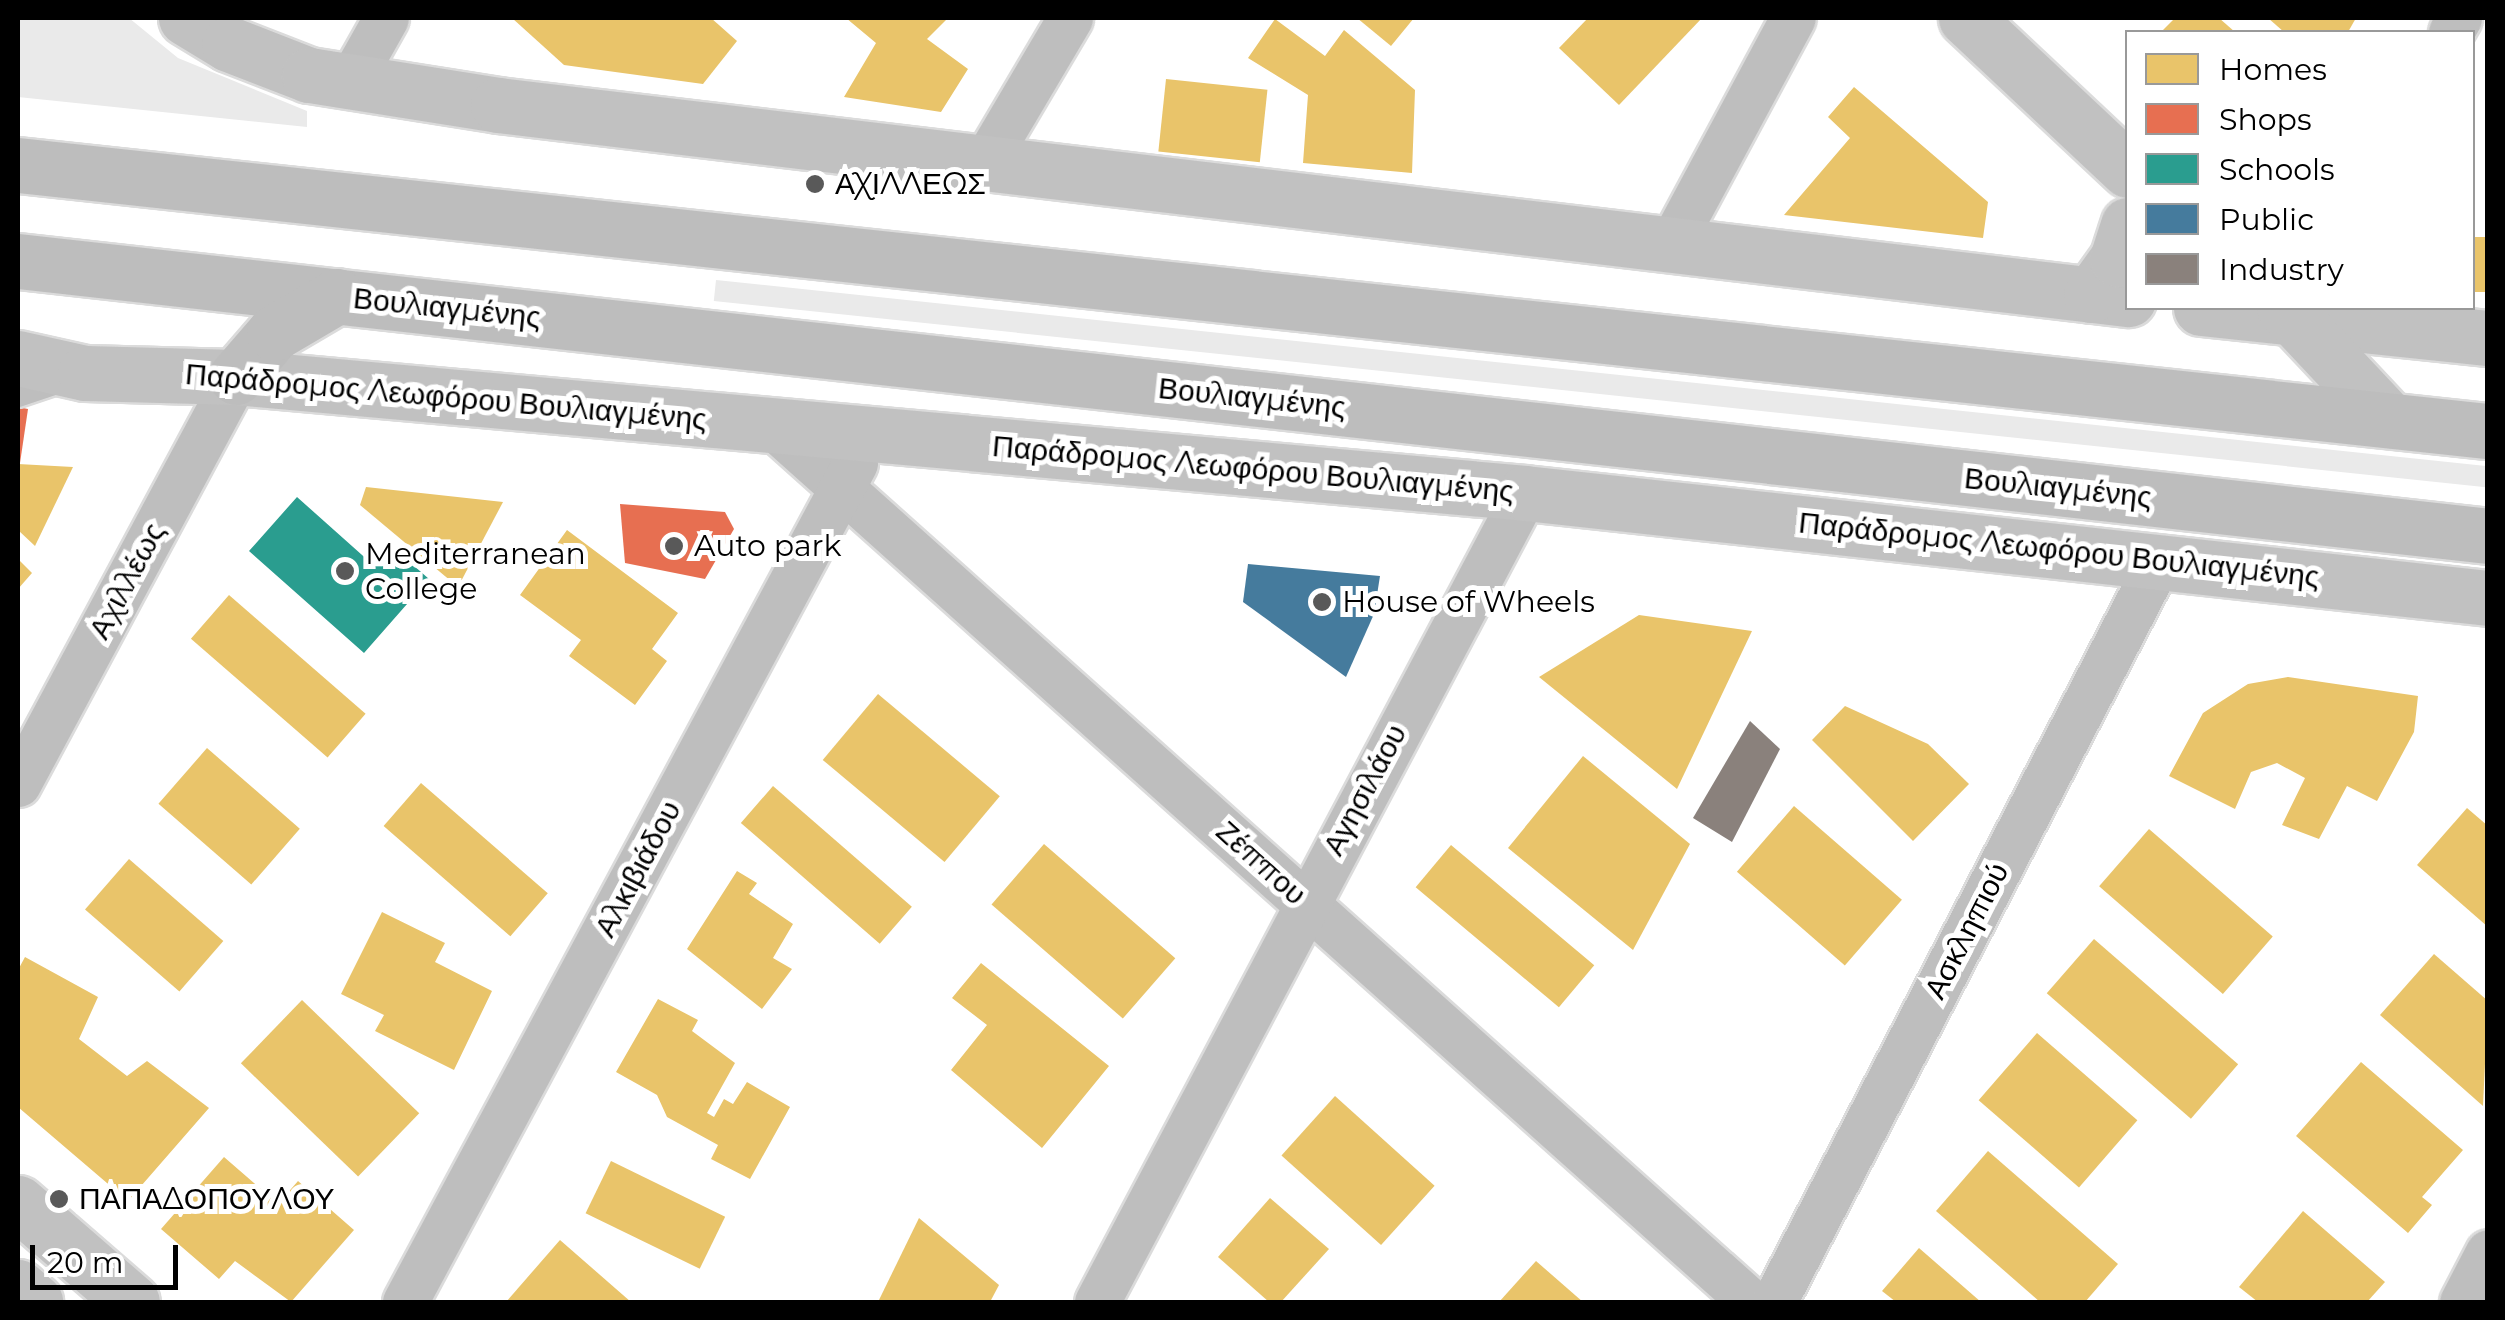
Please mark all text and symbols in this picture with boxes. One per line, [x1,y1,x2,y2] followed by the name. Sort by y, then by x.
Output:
[2125,30,2475,310] legend
[2219,51,2327,88] text: Homes
[2219,101,2312,138] text: Shops
[2219,151,2335,188] text: Schools
[835,166,986,202] place label: ΑΧΙΛΛΕΩΣ
[804,173,826,195] marker: ΑΧΙΛΛΕΩΣ
[2219,201,2314,238] text: Public
[2219,251,2344,288] text: Industry
[352,280,542,336] street label: Βουλιαγμένης
[184,356,708,438] street label: Παράδρομος Λεωφόρου Βουλιαγμένης
[1157,370,1347,426] street label: Βουλιαγμένης
[991,428,1515,510] street label: Παράδρομος Λεωφόρου Βουλιαγμένης
[1963,460,2153,516] street label: Βουλιαγμένης
[1797,505,2321,595] street label: Παράδρομος Λεωφόρου Βουλιαγμένης
[81,517,173,645] street label: Αχιλλέως
[694,528,841,564] place label: Auto park
[663,535,685,557] marker: Auto park
[365,536,586,606] place label: Mediterranean College
[334,560,356,582] marker: Mediterranean College
[1342,584,1595,620] place label: House of Wheels
[1311,591,1333,613] marker: House of Wheels
[1316,718,1414,862] street label: Αγησιλάου
[587,795,689,943] street label: Αλκιβιάδου
[1209,813,1313,913] street label: Ζέππου
[1917,857,2017,1005] street label: Ασκληπιού
[79,1181,335,1217] place label: ΠΑΠΑΔΟΠΟΥΛΟΥ
[48,1188,70,1210] marker: ΠΑΠΑΔΟΠΟΥΛΟΥ
[35,1225,182,1287] scale bar
[47,1244,124,1281] text: 20 m

